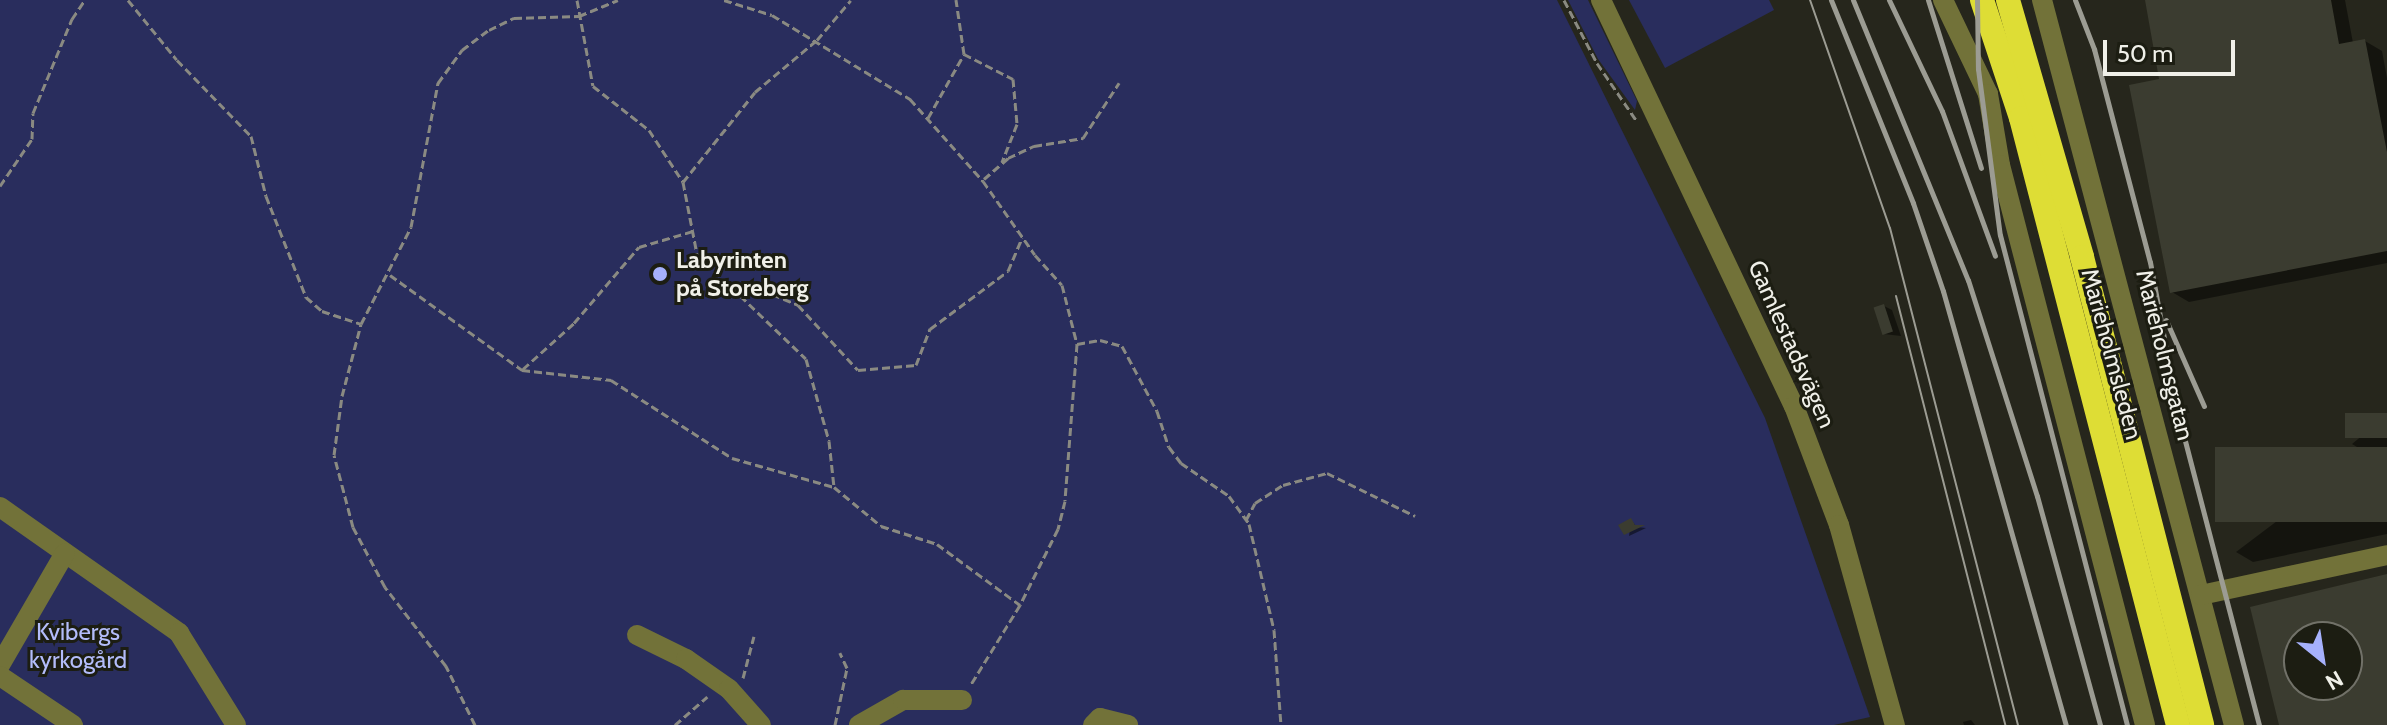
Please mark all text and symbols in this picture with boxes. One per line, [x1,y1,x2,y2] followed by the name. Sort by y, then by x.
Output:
[2107,24,2239,74] scale bar
[2117,39,2173,68] text: 50 m
[676,246,809,302] place label: Labyrinten på Storeberg
[1742,256,1842,432] street label: Gamlestadsvägen
[651,265,669,283] marker: Labyrinten på Storeberg
[2075,265,2149,443] street label: Marieholmsleden
[2130,267,2200,443] street label: Marieholmsgatan
[29,618,127,674] park label: Kvibergs kyrkogård
[2283,621,2363,701] north arrow
[2321,665,2348,696] text: N

